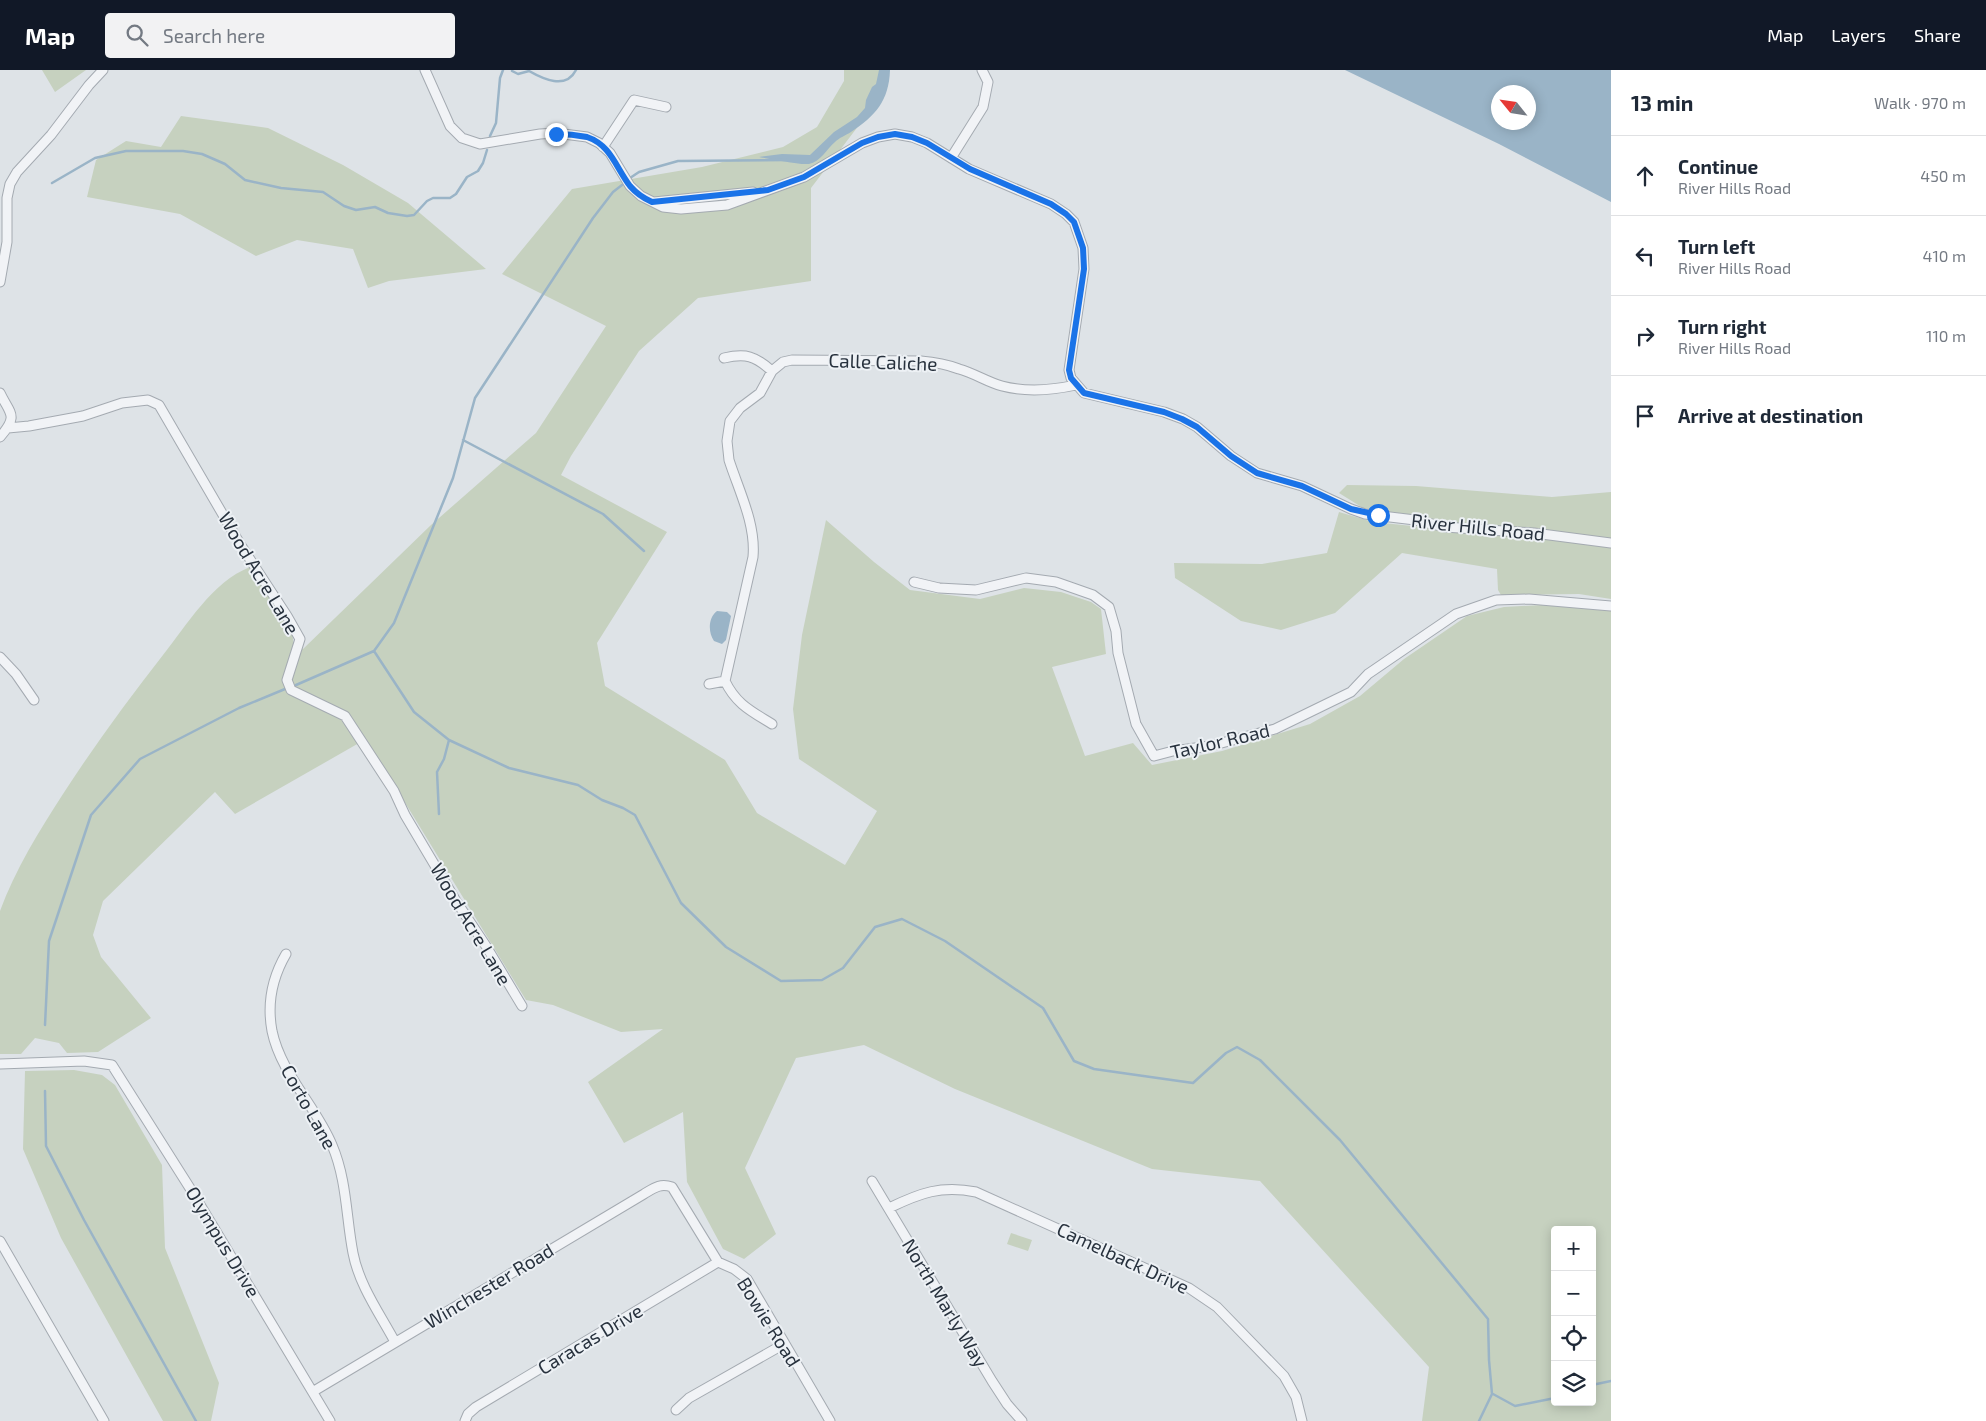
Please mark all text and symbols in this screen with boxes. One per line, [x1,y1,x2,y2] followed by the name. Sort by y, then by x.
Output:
[105,13,455,58] search box
[25,21,75,50] text: Map
[123,21,151,49] icon: search
[163,24,265,47] text: Search here
[1767,24,1803,46] text: Map
[1831,24,1886,46] text: Layers
[1914,24,1961,46] text: Share
[1491,85,1536,130] north arrow
[1631,90,1693,115] text: 13 min
[1874,93,1966,112] text: Walk · 970 m
[545,123,568,146] route end
[1678,155,1758,178] text: Continue
[1631,162,1659,190] icon: ahead
[1920,166,1966,185] text: 450 m
[1678,178,1791,197] text: River Hills Road
[1678,235,1755,258] text: Turn left
[1631,242,1659,270] icon: left
[1923,246,1966,265] text: 410 m
[1678,258,1791,277] text: River Hills Road
[1678,315,1766,338] text: Turn right
[1631,322,1659,350] icon: right
[1926,326,1966,345] text: 110 m
[1678,338,1791,357] text: River Hills Road
[828,348,938,375] street label: Calle Caliche
[1631,402,1659,430] icon: arrive
[1678,404,1863,427] text: Arrive at destination
[1367,504,1390,527] route start
[214,508,305,638] street label: Wood Acre Lane
[1410,508,1546,545] street label: River Hills Road
[1168,718,1272,763] street label: Taylor Road
[426,859,517,989] street label: Wood Acre Lane
[277,1061,342,1153] street label: Corto Lane
[181,1182,266,1301] street label: Olympus Drive
[1053,1217,1193,1298] street label: Camelback Drive
[1551,1226,1596,1406] map controls
[1551,1226,1596,1271] button: +
[898,1234,993,1371] street label: North Marly Way
[420,1238,557,1333] street label: Winchester Road
[1551,1271,1596,1316] button: −
[733,1273,806,1371] street label: Bowie Road
[533,1298,646,1379] street label: Caracas Drive
[1551,1316,1596,1361] button: locate
[1551,1361,1596,1406] button: layers

